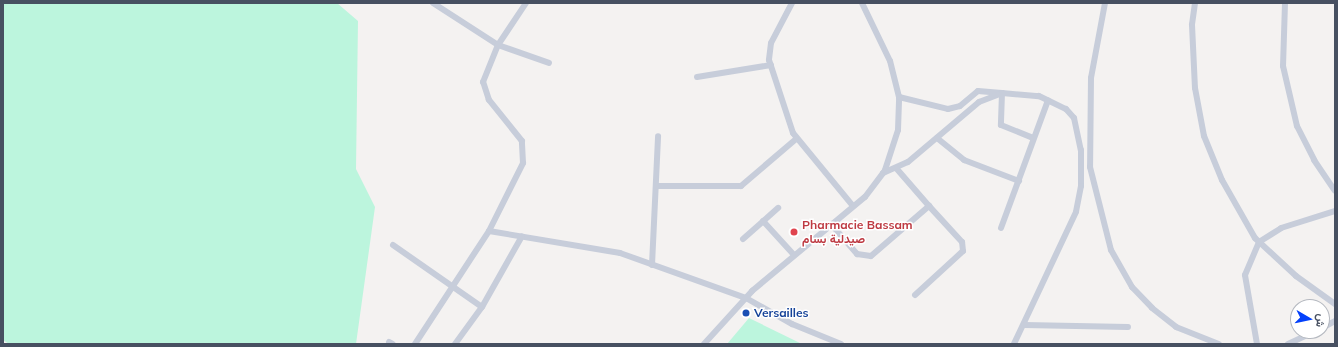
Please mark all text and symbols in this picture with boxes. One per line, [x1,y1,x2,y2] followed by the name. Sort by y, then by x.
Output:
[802,218,913,246] place label: Pharmacie Bassam صيدلية بسام
[789,227,799,237] marker: Pharmacie Bassam صيدلية بسام
[1290,299,1330,339] north arrow
[754,306,809,320] place label: Versailles
[741,308,751,318] marker: Versailles
[1313,313,1329,328] text: ش

